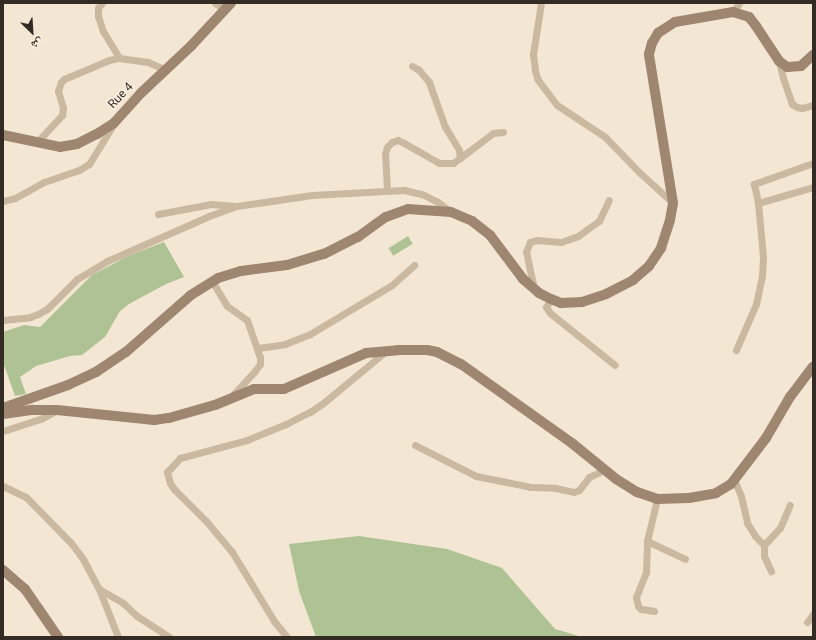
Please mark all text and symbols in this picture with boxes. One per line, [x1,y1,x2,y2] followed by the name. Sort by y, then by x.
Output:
[12,12,52,52] north arrow
[29,35,45,52] text: ش
[105,80,137,112] street label: Rue 4

